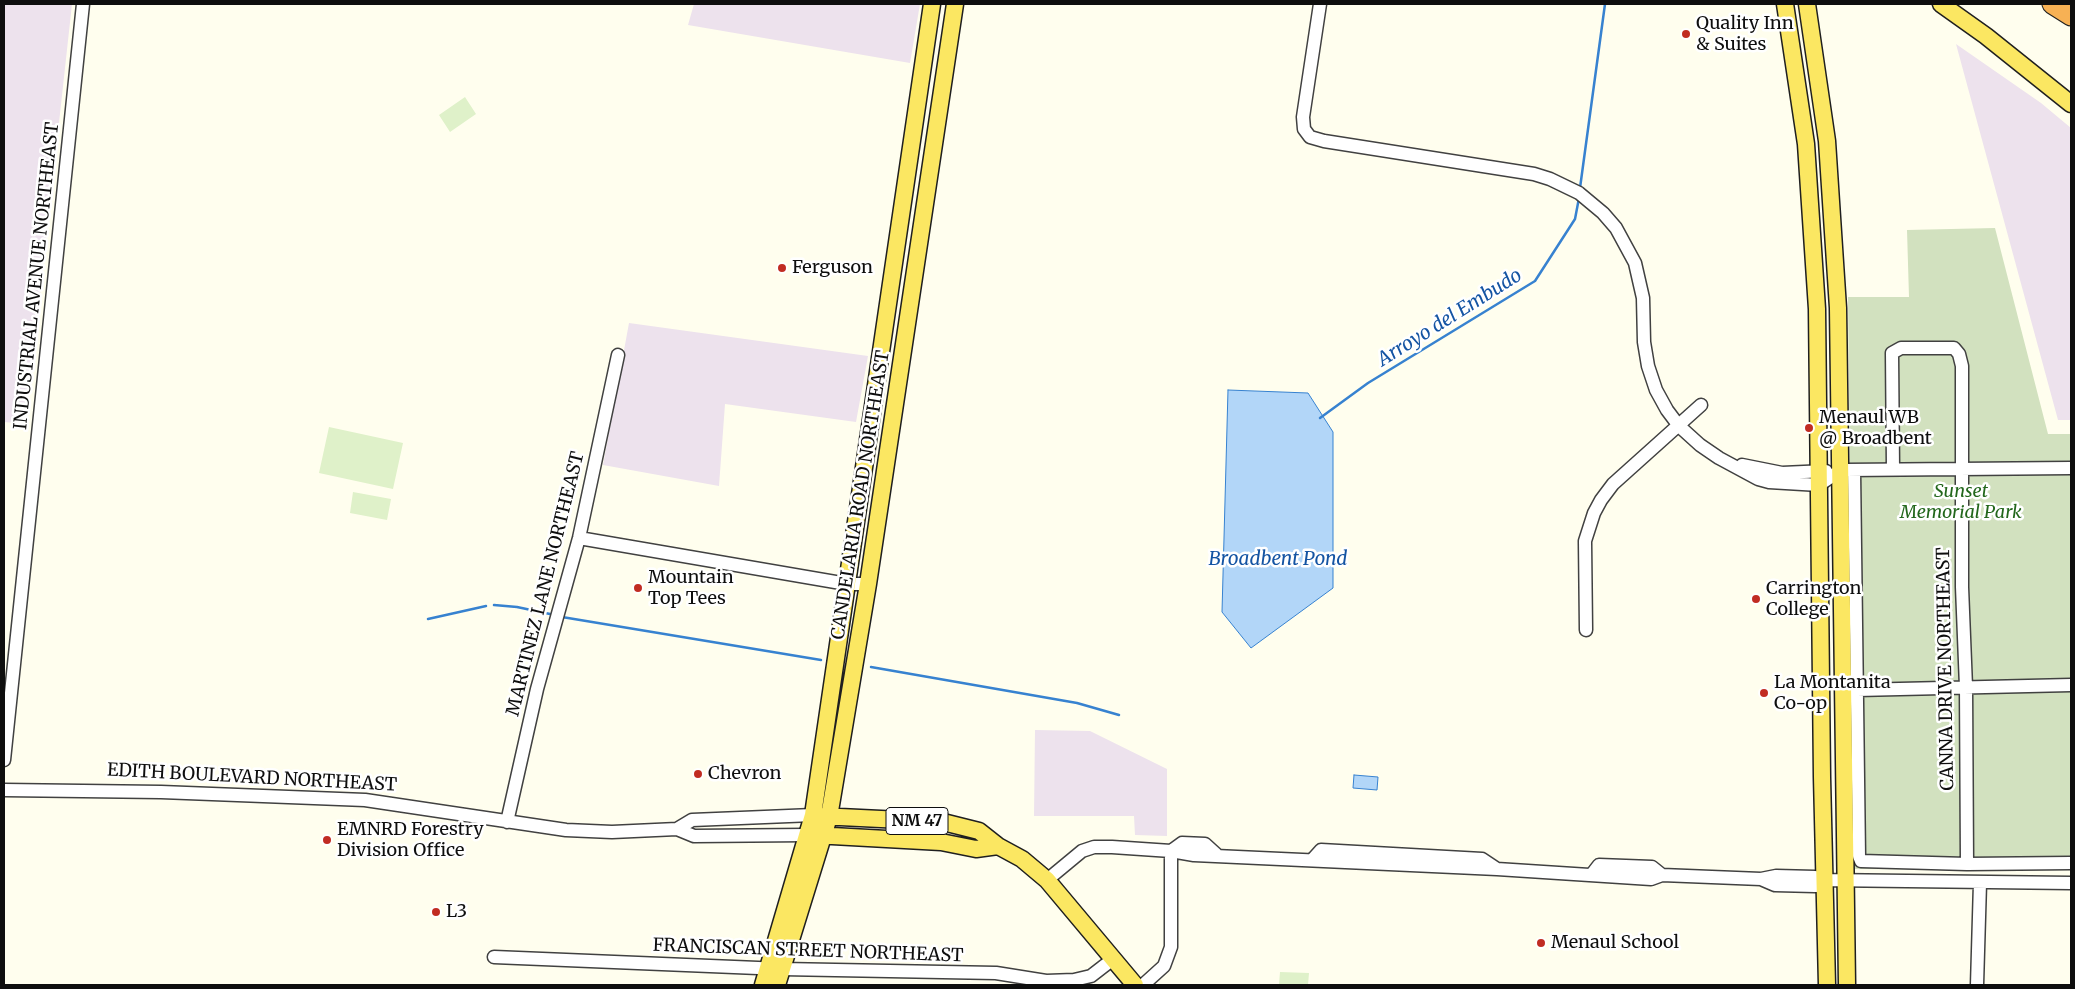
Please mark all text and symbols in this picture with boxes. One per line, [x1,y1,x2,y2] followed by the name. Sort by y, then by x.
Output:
[1696,13,1794,56] place label: Quality Inn & Suites
[1680,28,1692,40] marker: Quality Inn & Suites
[10,121,64,431] street label: INDUSTRIAL AVENUE NORTHEAST
[792,257,873,279] place label: Ferguson
[776,262,788,274] marker: Ferguson
[1374,264,1526,372] water label: Arroyo del Embudo
[827,349,895,641] street label: CANDELARIA ROAD NORTHEAST
[1819,407,1932,449] place label: Menaul WB @ Broadbent
[1803,422,1815,434] marker: Menaul WB @ Broadbent
[503,450,589,718] street label: MARTINEZ LANE NORTHEAST
[1900,481,2022,524] park label: Sunset Memorial Park
[1933,547,1959,791] street label: CANNA DRIVE NORTHEAST
[1209,549,1347,571] water label: Broadbent Pond
[648,567,734,610] place label: Mountain Top Tees
[1766,578,1862,620] place label: Carrington College
[632,582,644,594] marker: Mountain Top Tees
[1750,593,1762,605] marker: Carrington College
[1774,672,1891,714] place label: La Montanita Co-op
[1758,687,1770,699] marker: La Montanita Co-op
[106,760,398,796] street label: EDITH BOULEVARD NORTHEAST
[708,763,781,785] place label: Chevron
[692,768,704,780] marker: Chevron
[886,808,948,834] road number: NM 47
[337,819,484,862] place label: EMNRD Forestry Division Office
[321,834,333,846] marker: EMNRD Forestry Division Office
[446,901,467,923] place label: L3
[430,906,442,918] marker: L3
[1551,932,1679,954] place label: Menaul School
[652,935,964,967] street label: FRANCISCAN STREET NORTHEAST
[1535,937,1547,949] marker: Menaul School

